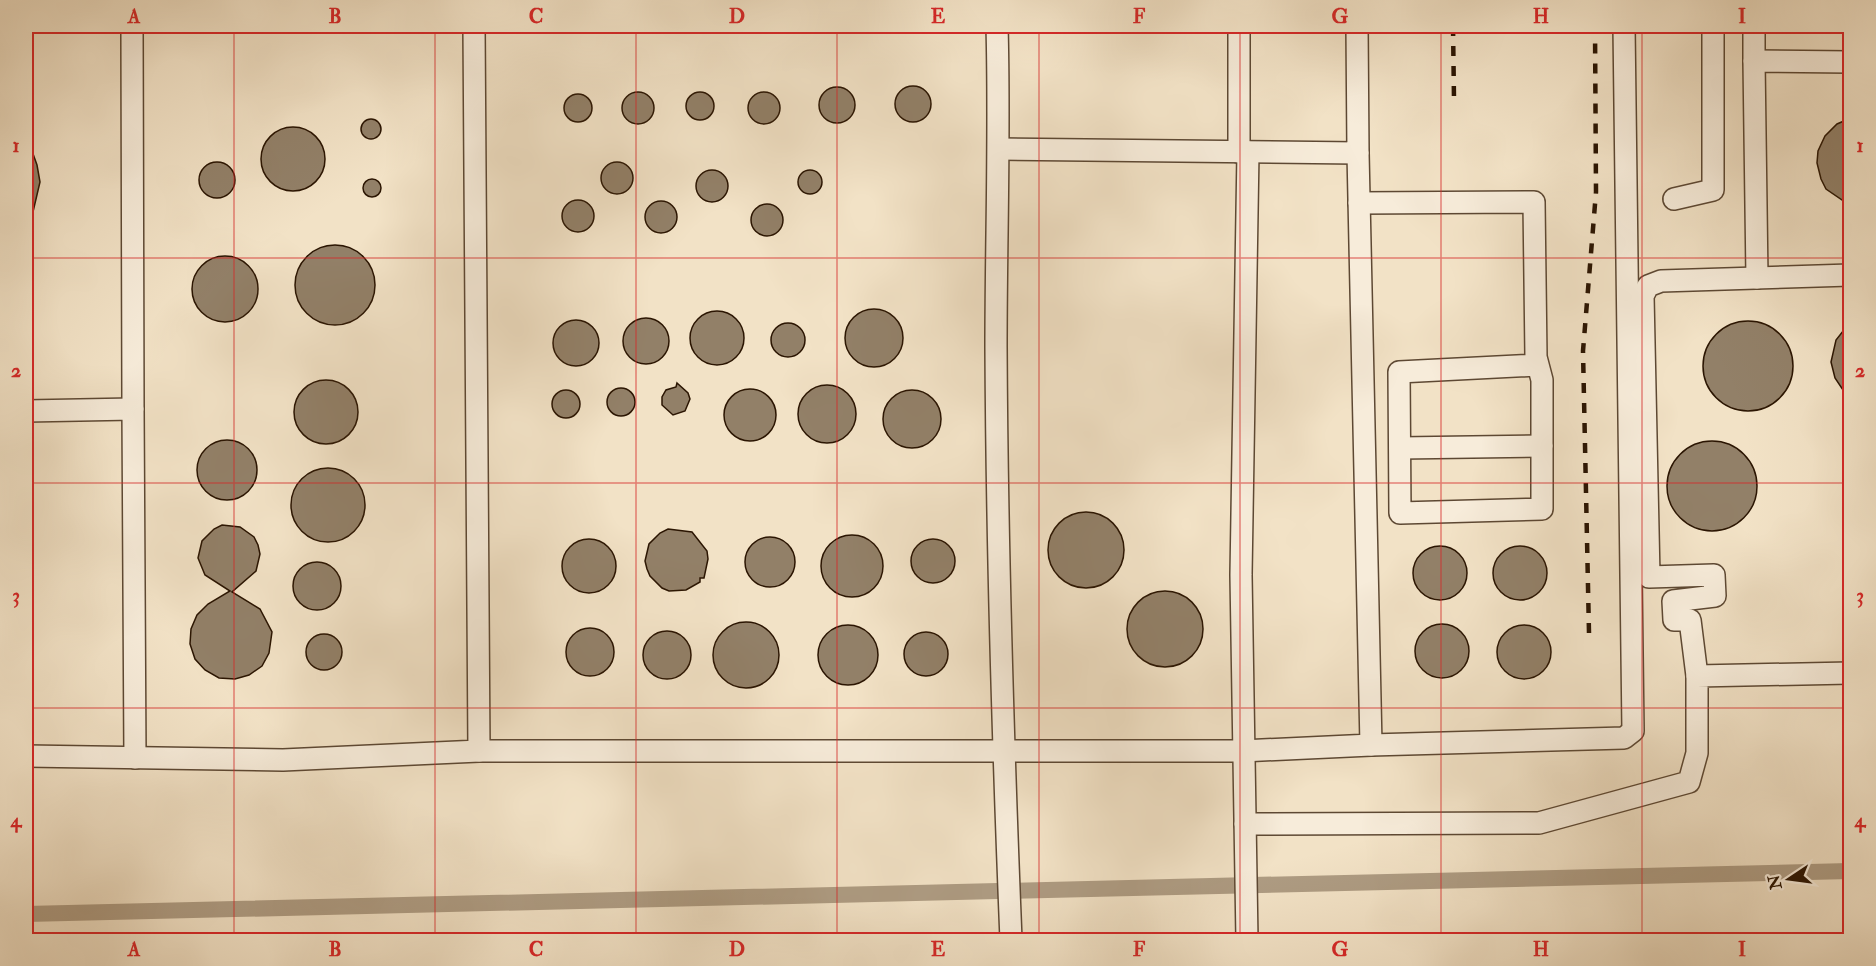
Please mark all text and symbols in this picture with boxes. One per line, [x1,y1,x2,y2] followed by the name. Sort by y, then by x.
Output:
[127,4,141,29] text: A
[328,4,342,29] text: B
[529,4,543,29] text: C
[729,4,745,29] text: D
[931,4,946,29] text: E
[1133,4,1146,29] text: F
[1332,4,1349,29] text: G
[1533,4,1549,29] text: H
[1738,4,1746,29] text: I
[12,133,20,158] text: 1
[1856,133,1864,158] text: 1
[11,358,21,383] text: 2
[1855,358,1865,383] text: 2
[12,583,20,608] text: 3
[1856,583,1864,608] text: 3
[10,808,23,833] text: 4
[1854,808,1867,833] text: 4
[1759,849,1819,909] north arrow
[1764,872,1787,892] text: N
[127,937,141,962] text: A
[328,937,342,962] text: B
[529,937,543,962] text: C
[729,937,745,962] text: D
[931,937,946,962] text: E
[1133,937,1146,962] text: F
[1332,937,1349,962] text: G
[1533,937,1549,962] text: H
[1738,937,1746,962] text: I

